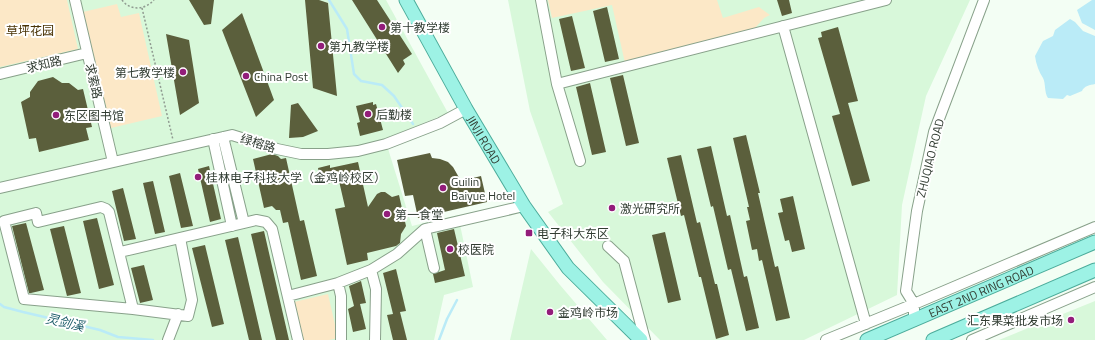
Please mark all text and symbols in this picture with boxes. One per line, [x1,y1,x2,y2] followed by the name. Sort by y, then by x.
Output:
[390,18,450,37] place label: 第十教学楼
[6,21,54,40] park label: 草坪花园
[377,22,387,32] marker: 第十教学楼
[329,37,389,56] place label: 第九教学楼
[316,41,326,51] marker: 第九教学楼
[24,51,64,77] street label: 求知路
[81,61,107,101] street label: 求索路
[115,63,175,82] place label: 第七教学楼
[178,67,188,77] marker: 第七教学楼
[254,67,309,86] place label: China Post
[241,71,251,81] marker: China Post
[376,105,412,124] place label: 后勤楼
[64,106,124,125] place label: 东区图书馆
[363,109,373,119] marker: 后勤楼
[51,110,61,120] marker: 东区图书馆
[462,112,506,168] street label: JINJI ROAD
[911,116,949,199] street label: ZHUQIAO ROAD
[238,129,278,157] street label: 绿榕路
[206,168,386,187] place label: 桂林电子科技大学（金鸡岭校区）
[193,172,203,182] marker: 桂林电子科技大学（金鸡岭校区）
[451,172,515,205] place label: Guilin Baiyue Hotel
[438,183,448,193] marker: Guilin Baiyue Hotel
[620,199,680,218] place label: 激光研究所
[607,203,617,213] marker: 激光研究所
[395,205,443,224] place label: 第一食堂
[382,209,392,219] marker: 第一食堂
[537,224,609,243] place label: 电子科大东区
[524,228,534,238] marker: 电子科大东区
[458,240,494,259] place label: 校医院
[445,244,455,254] marker: 校医院
[925,260,1037,322] street label: EAST 2ND RING ROAD
[558,303,618,322] place label: 金鸡岭市场
[545,307,555,317] marker: 金鸡岭市场
[44,308,88,337] water label: 灵剑溪
[967,311,1063,330] place label: 汇东果菜批发市场
[1066,315,1076,325] marker: 汇东果菜批发市场

